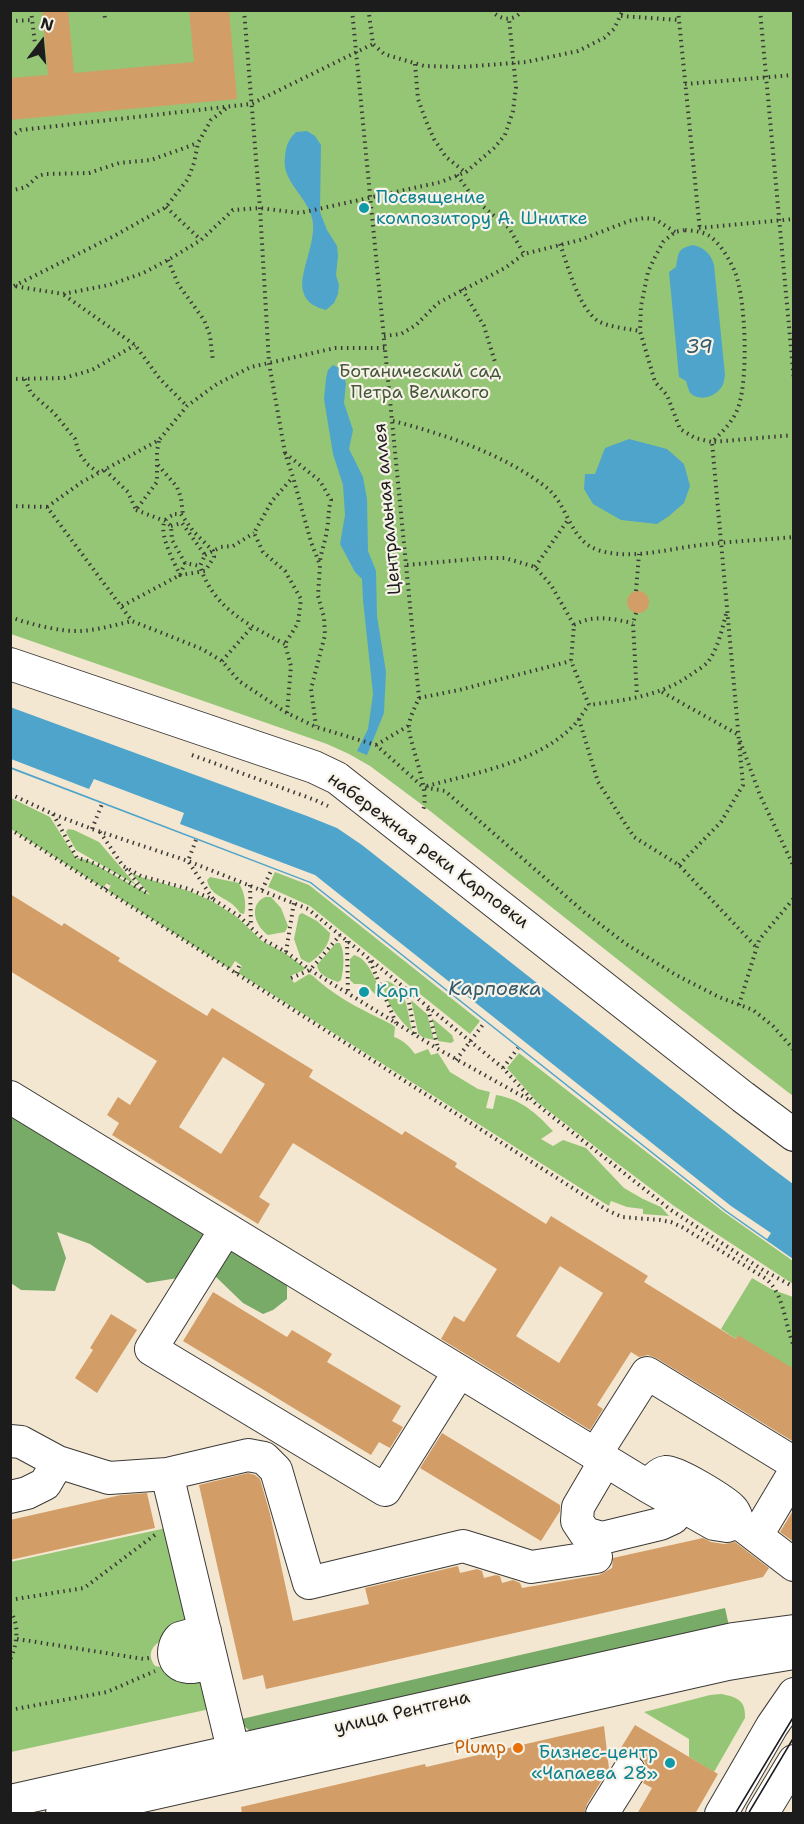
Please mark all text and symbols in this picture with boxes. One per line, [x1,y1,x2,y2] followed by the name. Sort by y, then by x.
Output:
[12,12,72,72] north arrow
[38,12,56,36] text: N
[376,187,588,230] place label: Посвящение композитору А. Шнитке
[357,201,371,215] marker: Посвящение композитору А. Шнитке
[686,336,712,360] water label: 39
[339,361,501,404] park label: Ботанический сад Петра Великого
[370,422,406,596] street label: Центральная аллея
[323,768,533,934] street label: набережная реки Карповки
[448,978,542,1002] water label: Карповка
[376,981,419,1003] place label: Карп
[357,985,371,999] marker: Карп
[332,1687,472,1739] street label: улица Рентгена
[454,1737,506,1759] place label: Plump
[511,1741,525,1755] marker: Plump
[531,1742,658,1784] place label: Бизнес-центр «Чапаева 28»
[663,1756,677,1770] marker: Бизнес-центр «Чапаева 28»

